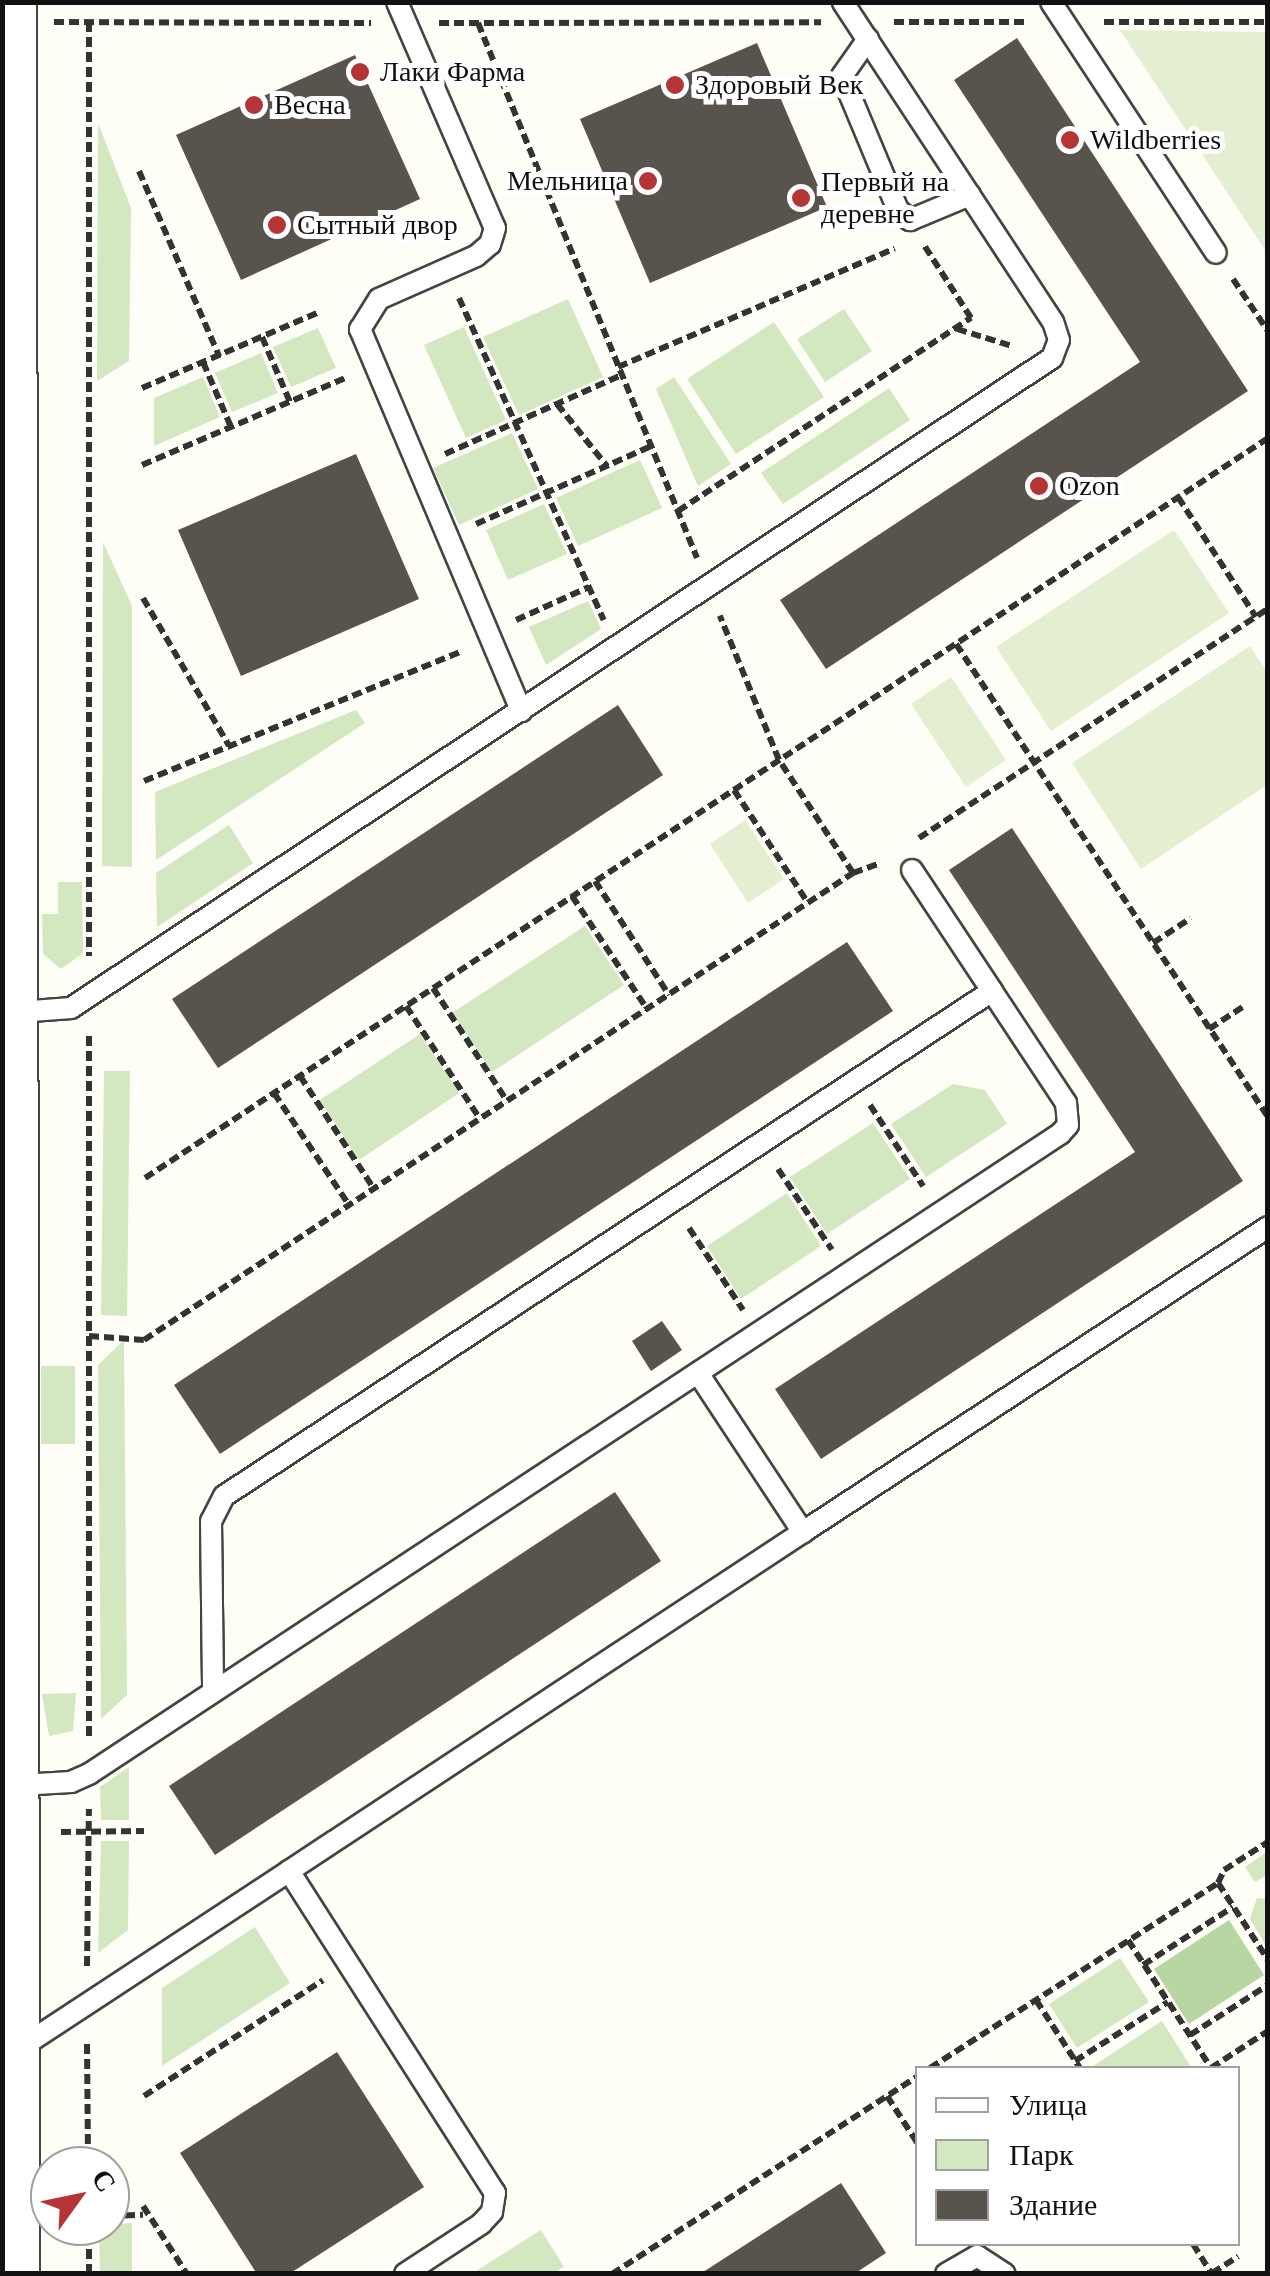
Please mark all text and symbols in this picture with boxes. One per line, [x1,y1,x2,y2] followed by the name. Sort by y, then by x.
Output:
[380,55,525,89] place label: Лаки Фарма
[349,61,371,83] marker: Лаки Фарма
[695,68,863,102] place label: Здоровый Век
[664,74,686,96] marker: Здоровый Век
[274,88,346,122] place label: Весна
[243,94,265,116] marker: Весна
[1090,123,1221,157] place label: Wildberries
[1059,129,1081,151] marker: Wildberries
[507,164,628,198] place label: Мельница
[821,165,949,231] place label: Первый на деревне
[637,170,659,192] marker: Мельница
[790,187,812,209] marker: Первый на деревне
[297,208,458,242] place label: Сытный двор
[266,214,288,236] marker: Сытный двор
[1059,469,1120,503] place label: Ozon
[1028,475,1050,497] marker: Ozon
[915,2066,1240,2246] legend
[1009,2088,1087,2121] text: Улица
[1009,2138,1074,2171] text: Парк
[30,2146,130,2246] north arrow
[85,2164,122,2197] text: С
[1009,2188,1097,2221] text: Здание

